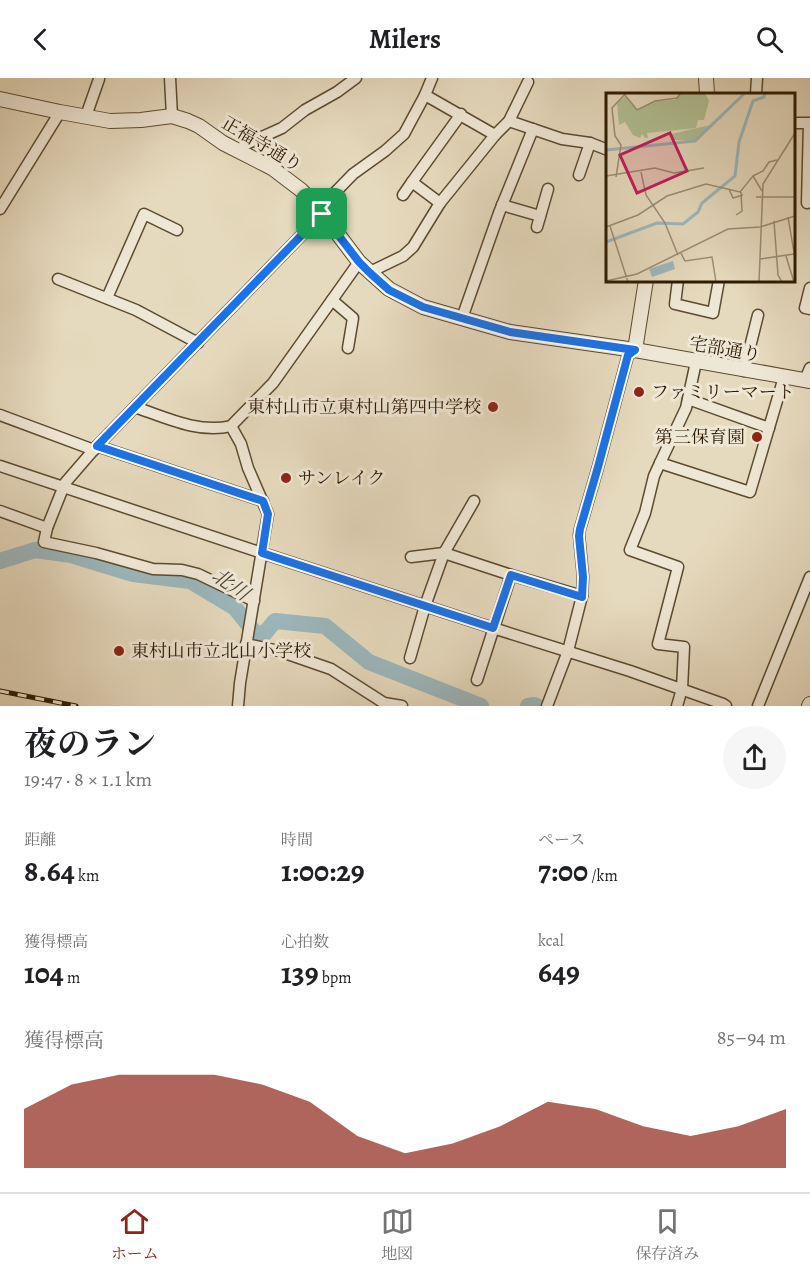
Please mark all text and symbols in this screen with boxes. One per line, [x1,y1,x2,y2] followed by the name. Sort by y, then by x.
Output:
[369,21,441,57] text: Milers
[24,23,57,56] icon: back
[753,23,786,56] icon: search
[606,93,795,282] inset map
[217,111,307,177] street label: 正福寺通り
[296,188,347,239] pin
[305,197,338,230] icon: arrive
[687,331,763,367] street label: 宅部通り
[651,380,795,404] place label: ファミリーマート
[632,385,646,399] marker: ファミリーマート
[247,395,481,419] place label: 東村山市立東村山第四中学校
[486,400,500,414] marker: 東村山市立東村山第四中学校
[655,425,745,449] place label: 第三保育園
[750,430,764,444] marker: 第三保育園
[298,466,385,490] place label: サンレイク
[279,471,293,485] marker: サンレイク
[207,562,256,608] water label: 北川
[131,639,311,663] place label: 東村山市立北山小学校
[112,644,126,658] marker: 東村山市立北山小学校
[24,721,156,766] text: 夜のラン
[723,726,786,789] button: share
[24,766,152,793] text: 19:47 · 8 × 1.1 km
[24,829,56,851] text: 距離
[281,829,313,851] text: 時間
[538,829,585,851] text: ペース
[24,851,75,891] text: 8.64
[281,851,365,891] text: 1:00:29
[538,851,588,891] text: 7:00
[75,865,99,887] text: km
[588,865,618,887] text: /km
[538,930,564,952] text: kcal
[24,931,88,953] text: 獲得標高
[281,931,329,953] text: 心拍数
[538,952,580,992] text: 649
[24,953,64,993] text: 104
[281,953,319,993] text: 139
[64,967,80,989] text: m
[319,967,352,989] text: bpm
[717,1024,786,1051] text: 85–94 m
[24,1027,104,1054] text: 獲得標高
[111,1205,159,1265] tab: ホーム
[381,1205,414,1265] tab: 地図
[635,1205,699,1265] tab: 保存済み

